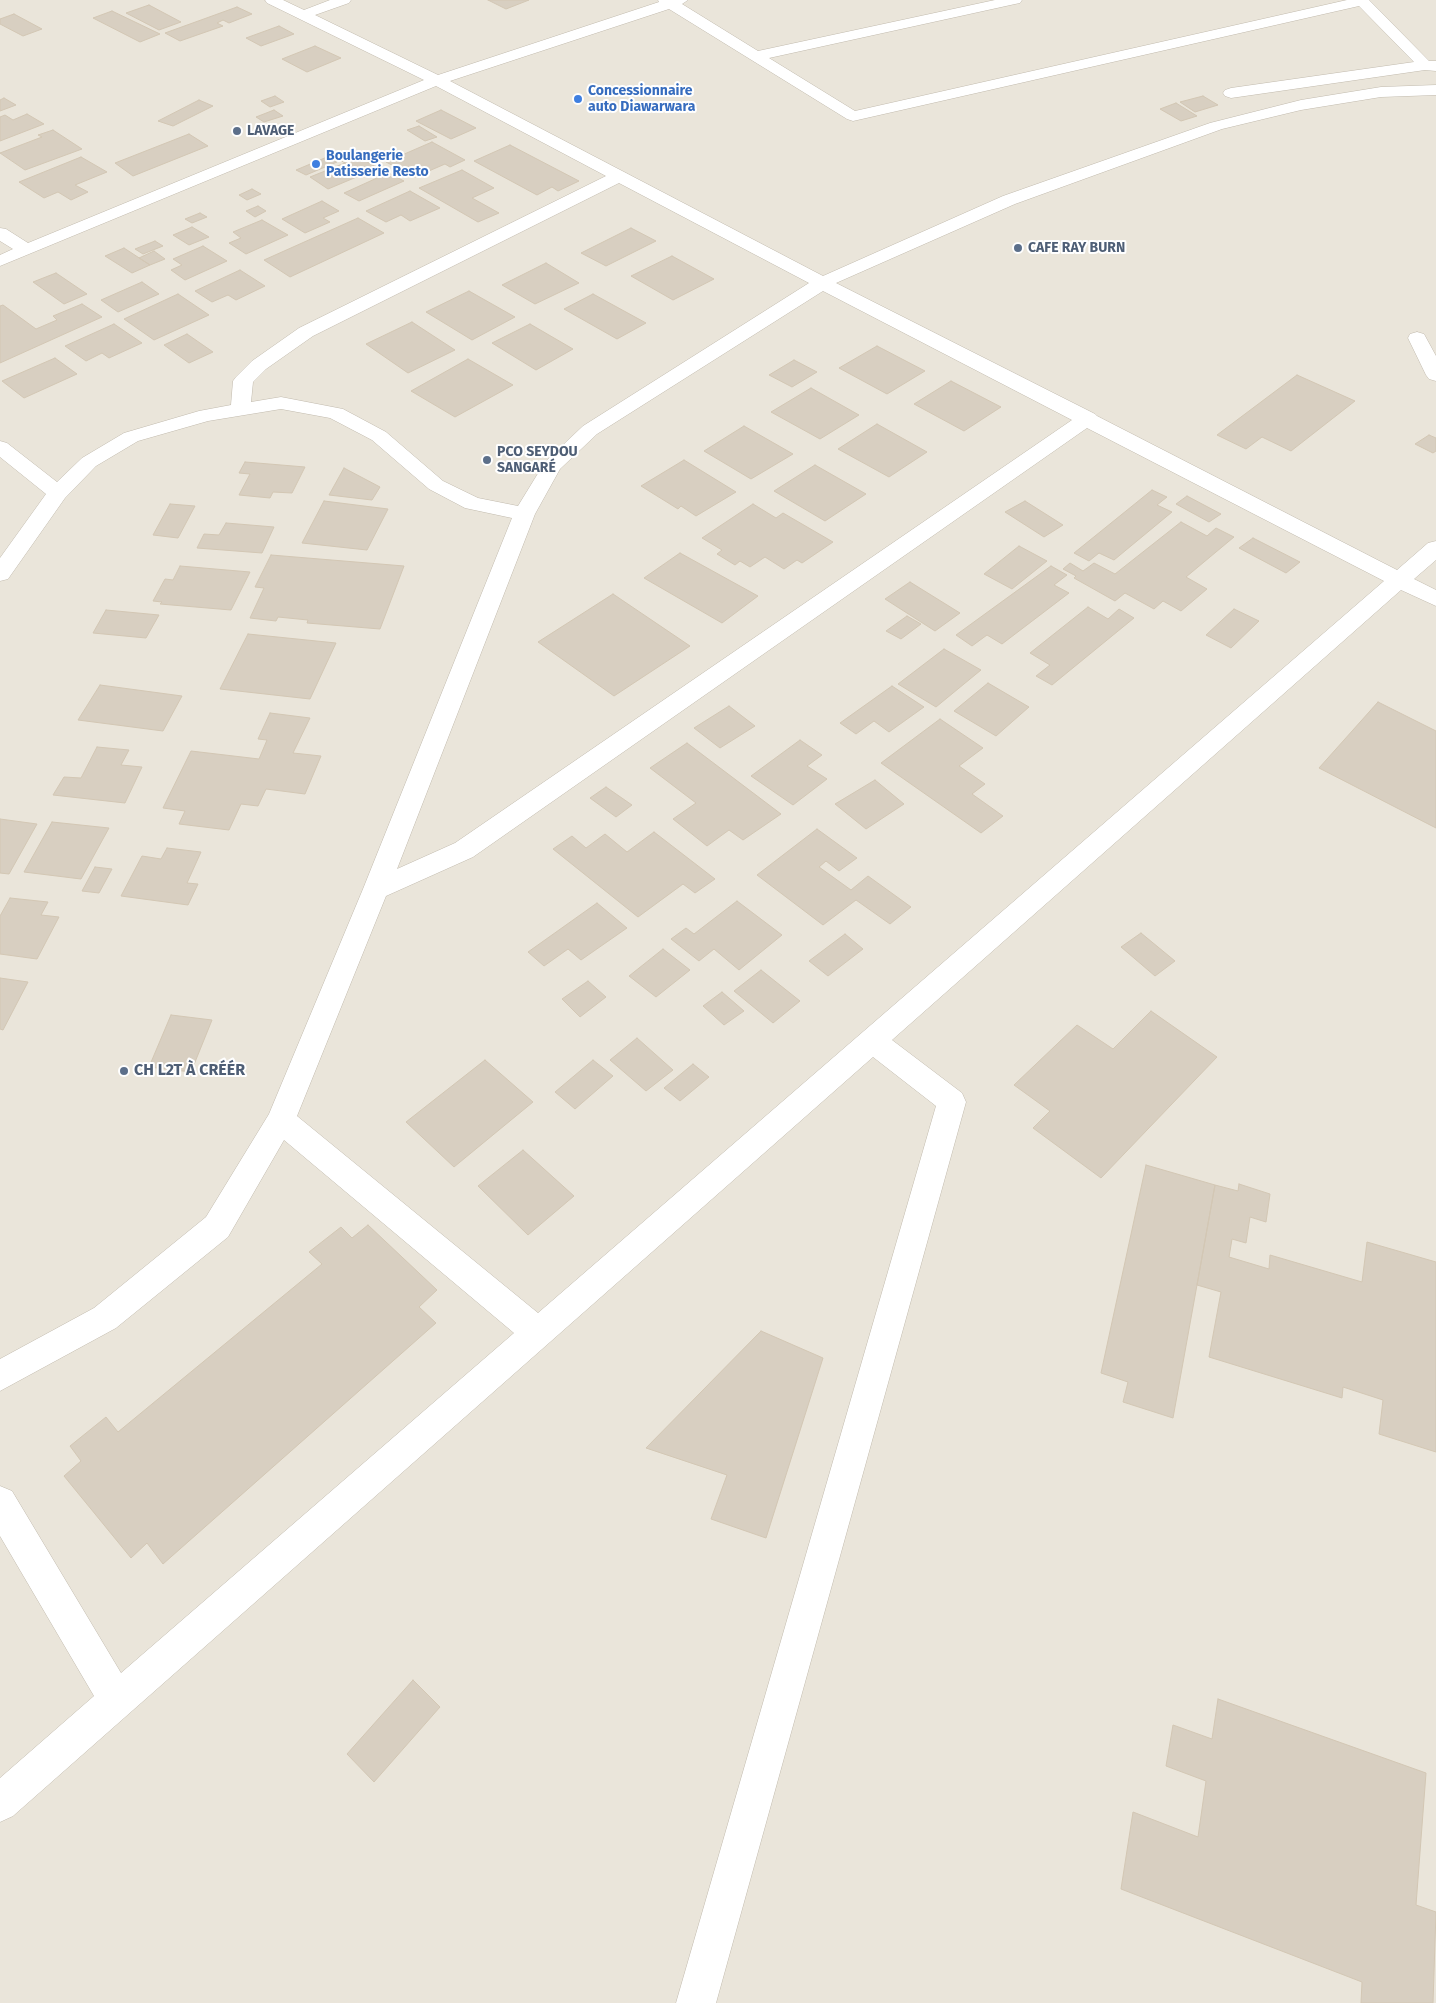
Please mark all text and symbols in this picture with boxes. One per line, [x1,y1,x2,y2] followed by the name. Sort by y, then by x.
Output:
[588,83,695,115] place label: Concessionnaire auto Diawarwara
[572,93,584,105] marker: Concessionnaire auto Diawarwara
[247,123,294,139] place label: LAVAGE
[231,125,243,137] marker: LAVAGE
[326,148,429,180] place label: Boulangerie Patisserie Resto
[310,158,322,170] marker: Boulangerie Patisserie Resto
[1028,240,1125,256] place label: CAFE RAY BURN
[1012,242,1024,254] marker: CAFE RAY BURN
[497,444,578,477] place label: PCO SEYDOU SANGARÉ
[481,454,493,466] marker: PCO SEYDOU SANGARÉ
[134,1061,245,1081] place label: CH L2T À CRÉÉR
[118,1065,130,1077] marker: CH L2T À CRÉÉR

